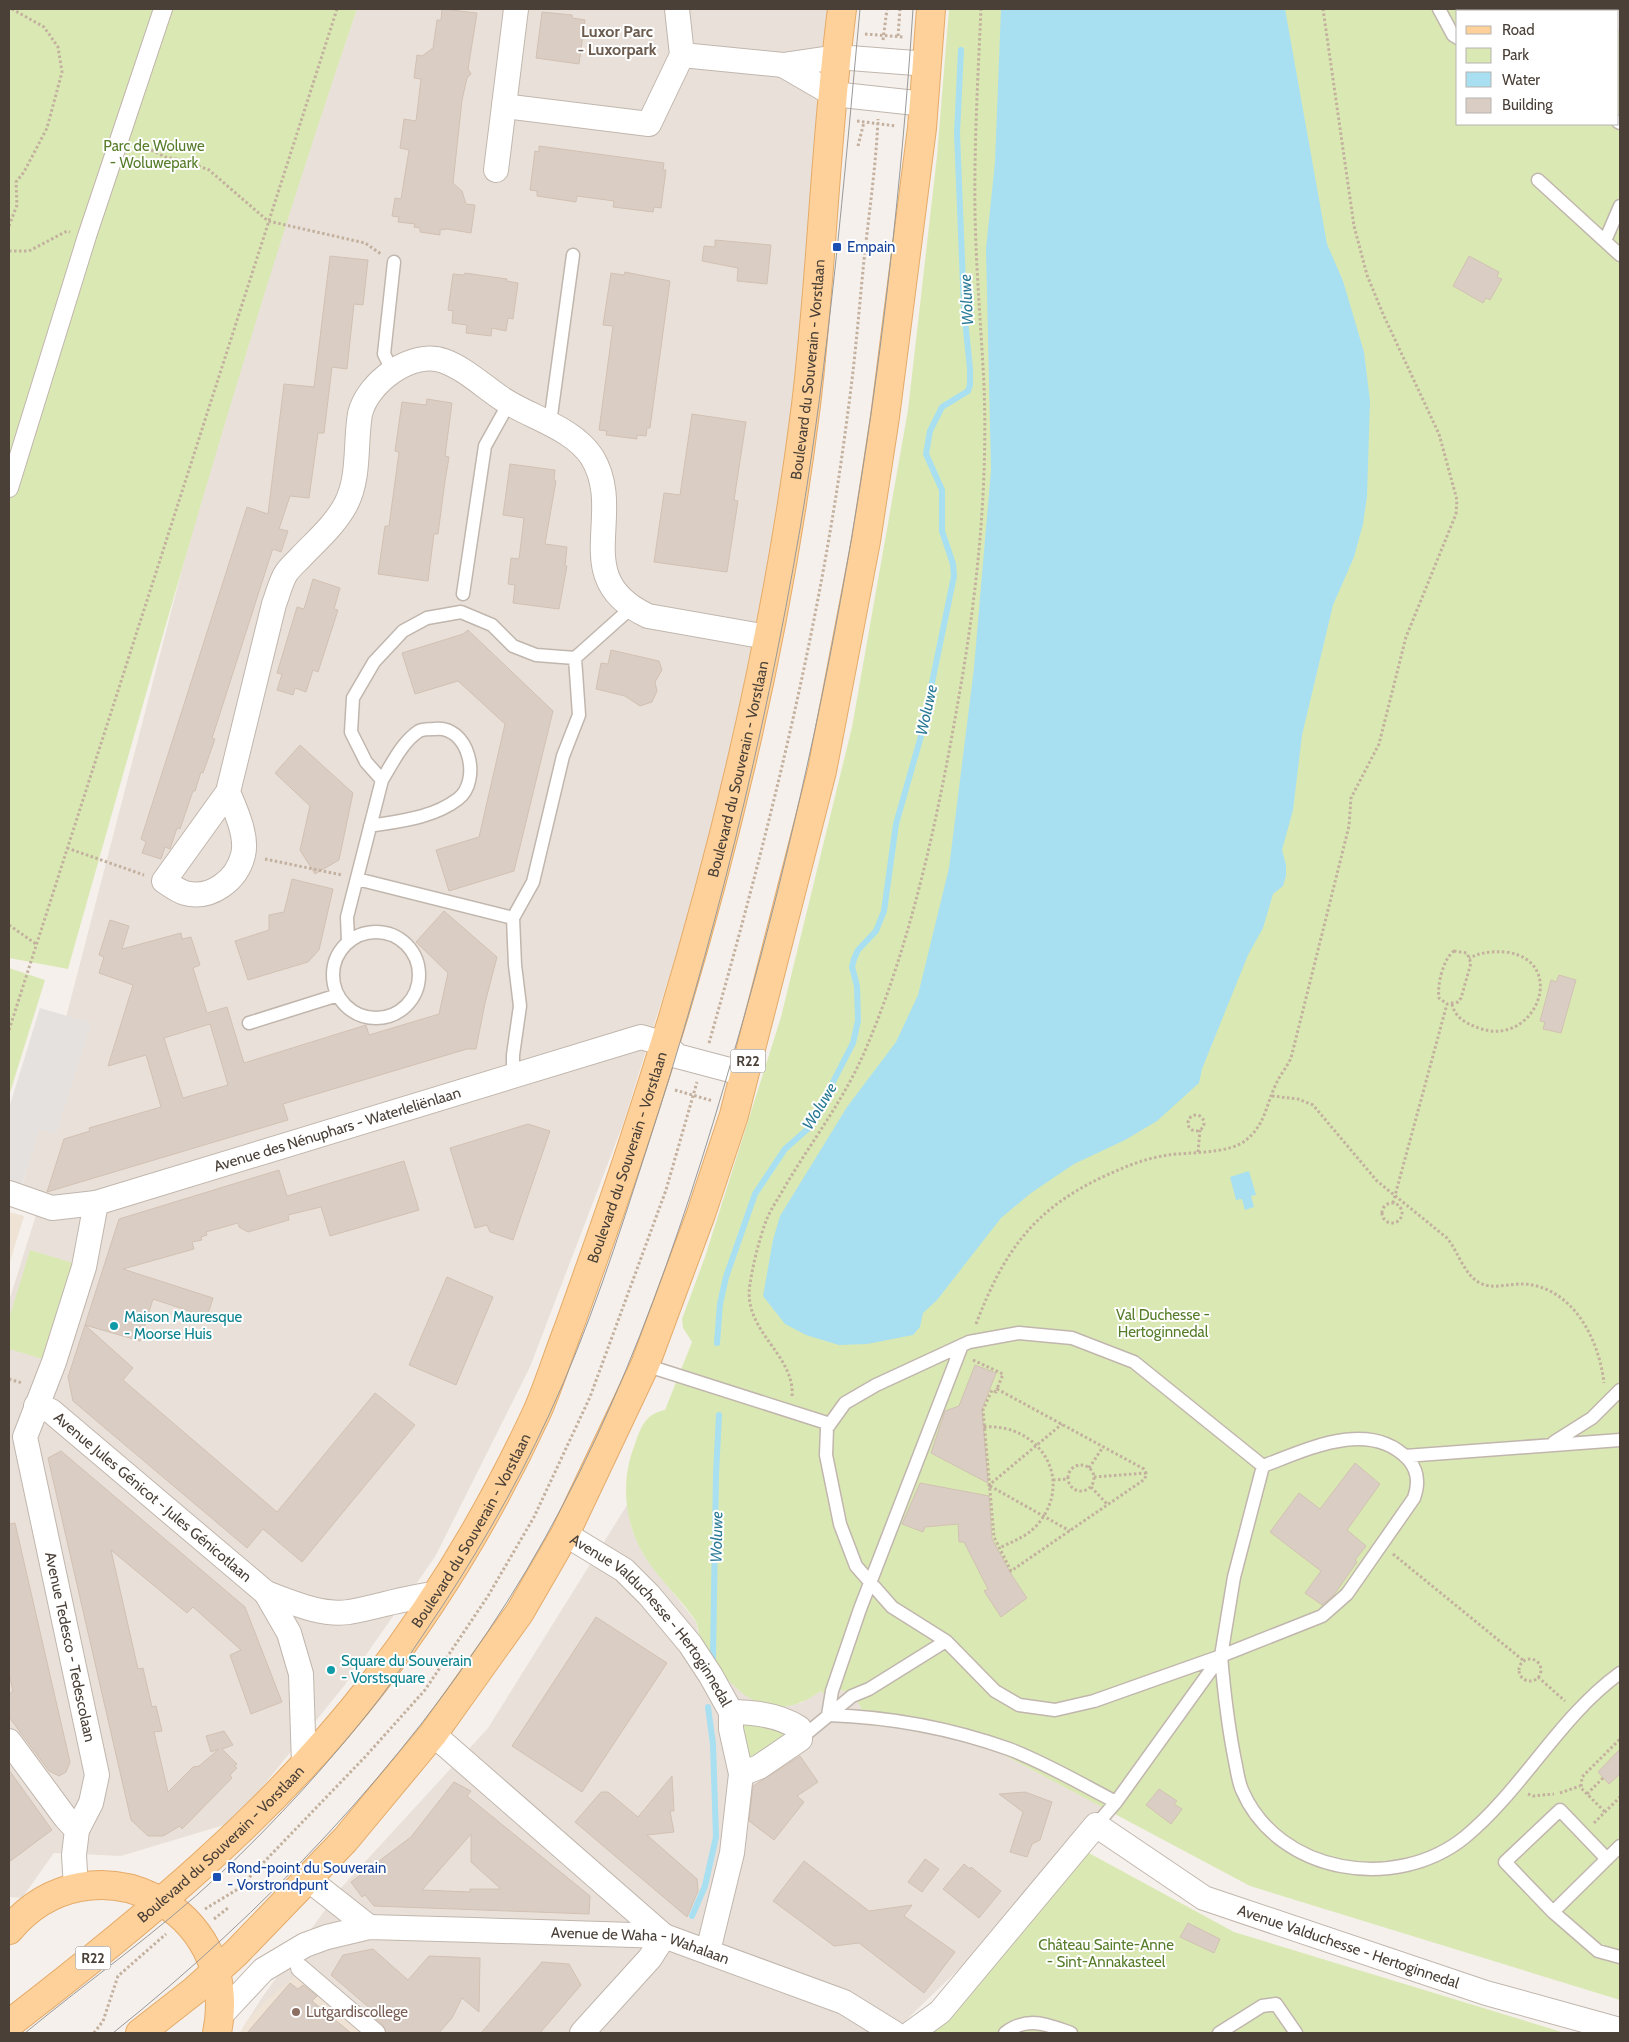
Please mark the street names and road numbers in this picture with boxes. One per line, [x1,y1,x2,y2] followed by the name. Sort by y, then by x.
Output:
[787,259,829,481] street label: Boulevard du Souverain - Vorstlaan
[704,659,772,879] street label: Boulevard du Souverain - Vorstlaan
[584,1049,671,1265] street label: Boulevard du Souverain - Vorstlaan
[730,1050,766,1072] road number: R22
[212,1083,463,1176] street label: Avenue des Nénuphars - Waterleliënlaan
[50,1408,255,1586] street label: Avenue Jules Génicot - Jules Génicotlaan
[408,1430,534,1631] street label: Boulevard du Souverain - Vorstlaan
[567,1530,736,1710] street label: Avenue Valduchesse - Hertoginnedal
[41,1550,99,1744] street label: Avenue Tedesco - Tedescolaan
[134,1762,308,1927] street label: Boulevard du Souverain - Vorstlaan
[1235,1901,1462,1992] street label: Avenue Valduchesse - Hertoginnedal
[551,1923,732,1968] street label: Avenue de Waha - Wahalaan
[76,1946,110,1970] road number: R22

